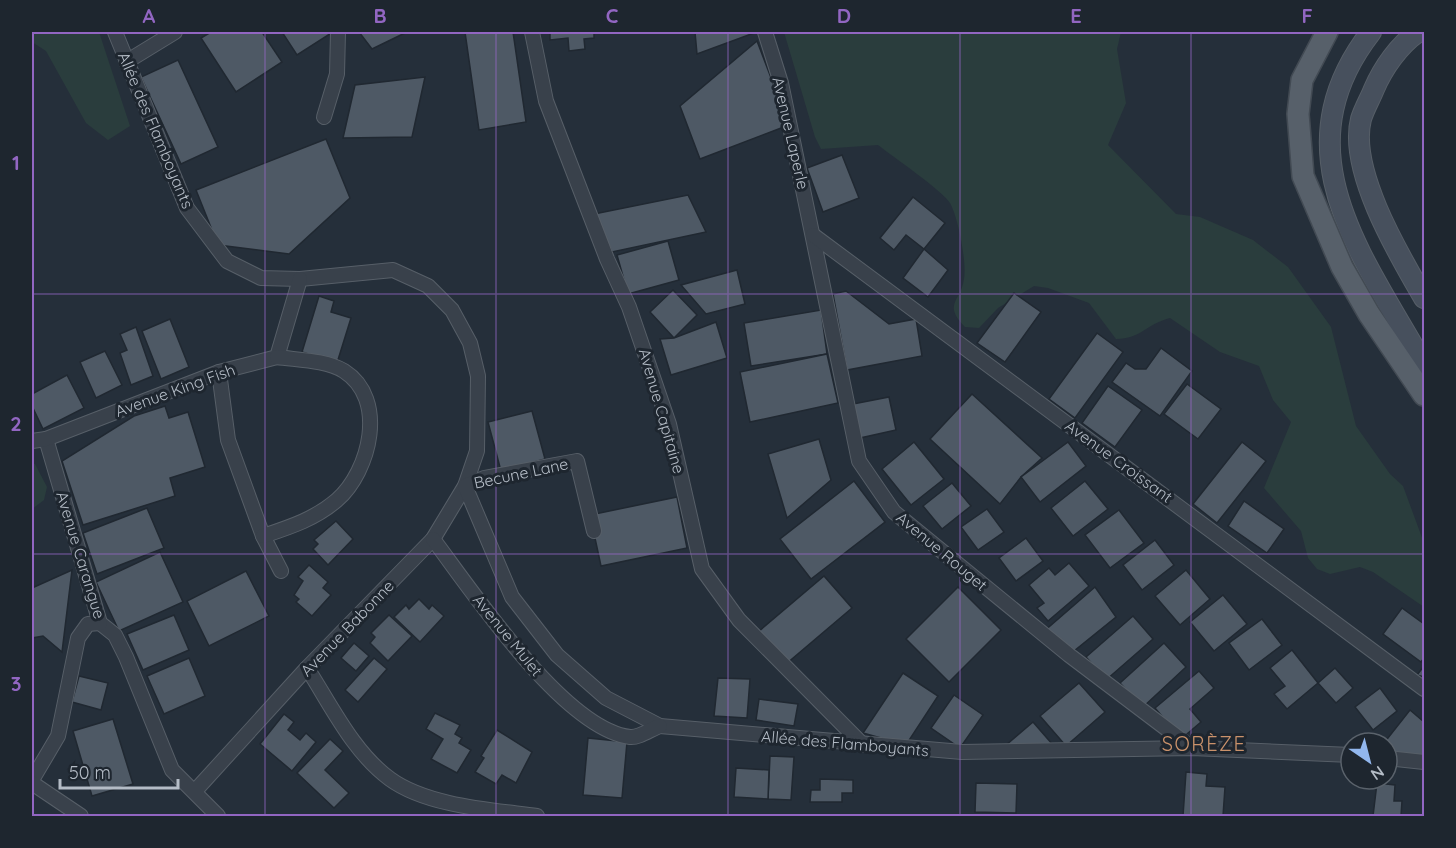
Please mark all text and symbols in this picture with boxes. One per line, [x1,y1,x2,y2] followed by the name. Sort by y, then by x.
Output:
[143,3,156,28] text: A
[373,3,387,28] text: B
[606,3,619,28] text: C
[837,3,851,28] text: D
[1070,3,1082,28] text: E
[1301,3,1313,28] text: F
[114,49,198,211] street label: Allée des Flamboyants
[768,75,814,191] street label: Avenue Laperle
[12,150,20,175] text: 1
[635,346,689,476] street label: Avenue Capitaine
[112,359,238,421] street label: Avenue King Fish
[10,411,22,436] text: 2
[1061,415,1177,507] street label: Avenue Croissant
[472,453,570,493] street label: Becune Lane
[52,489,110,621] street label: Avenue Carangue
[892,507,992,595] street label: Avenue Rouget
[296,576,398,680] street label: Avenue Babonne
[469,590,547,680] street label: Avenue Mulet
[11,671,21,696] text: 3
[760,726,930,760] street label: Allée des Flamboyants
[1162,731,1246,756] district label: SORÈZE
[1339,731,1399,791] north arrow
[60,752,178,790] scale bar
[69,761,111,784] text: 50 m
[1367,762,1388,785] text: N

